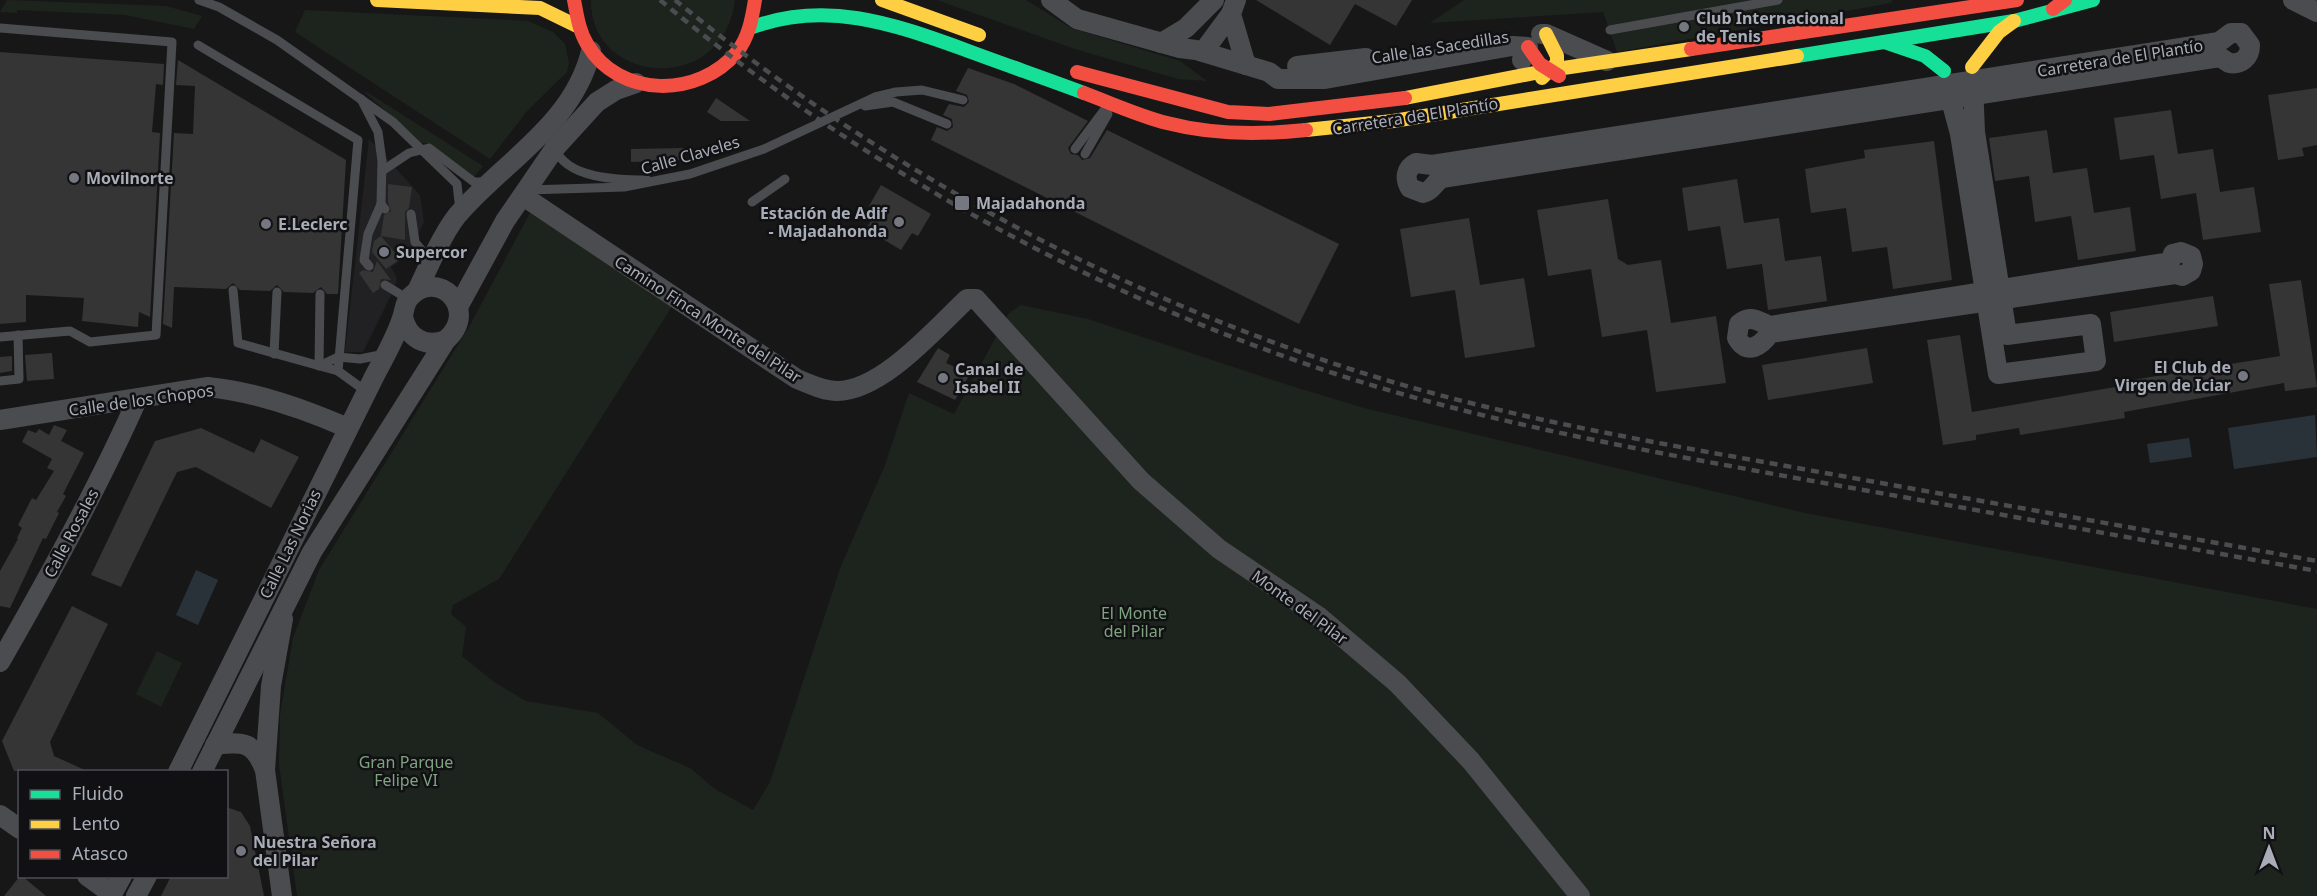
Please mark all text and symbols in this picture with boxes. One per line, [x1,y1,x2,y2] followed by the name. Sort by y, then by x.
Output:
[1696,7,1844,47] place label: Club Internacional de Tenis
[1677,20,1691,34] marker: Club Internacional de Tenis
[1370,25,1510,69] street label: Calle las Sacedillas
[2035,34,2205,82] street label: Carretera de El Plantío
[1330,92,1500,140] street label: Carretera de El Plantío
[638,130,742,180] street label: Calle Claveles
[86,167,174,189] place label: Movilnorte
[67,171,81,185] marker: Movilnorte
[976,192,1085,214] place label: Majadahonda
[953,194,971,212] marker: Majadahonda
[760,202,888,242] place label: Estación de Adif - Majadahonda
[278,213,348,235] place label: E.Leclerc
[892,215,906,229] marker: Estación de Adif - Majadahonda
[259,217,273,231] marker: E.Leclerc
[396,241,467,263] place label: Supercor
[377,245,391,259] marker: Supercor
[610,250,806,388] street label: Camino Finca Monte del Pilar
[2115,356,2231,396] place label: El Club de Virgen de Iciar
[955,358,1023,398] place label: Canal de Isabel II
[2236,369,2250,383] marker: El Club de Virgen de Iciar
[936,371,950,385] marker: Canal de Isabel II
[67,379,215,421] street label: Calle de los Chopos
[38,485,104,581] street label: Calle Rosales
[254,486,326,602] street label: Calle Las Norias
[1248,565,1353,650] street label: Monte del Pilar
[1101,602,1167,642] park label: El Monte del Pilar
[359,751,453,791] park label: Gran Parque Felipe VI
[18,770,228,878] legend
[72,781,124,805] text: Fluido
[72,811,120,835] text: Lento
[2239,818,2299,878] north arrow
[2262,822,2276,844] text: N
[253,831,377,871] place label: Nuestra Señora del Pilar
[72,841,128,865] text: Atasco
[234,844,248,858] marker: Nuestra Señora del Pilar

